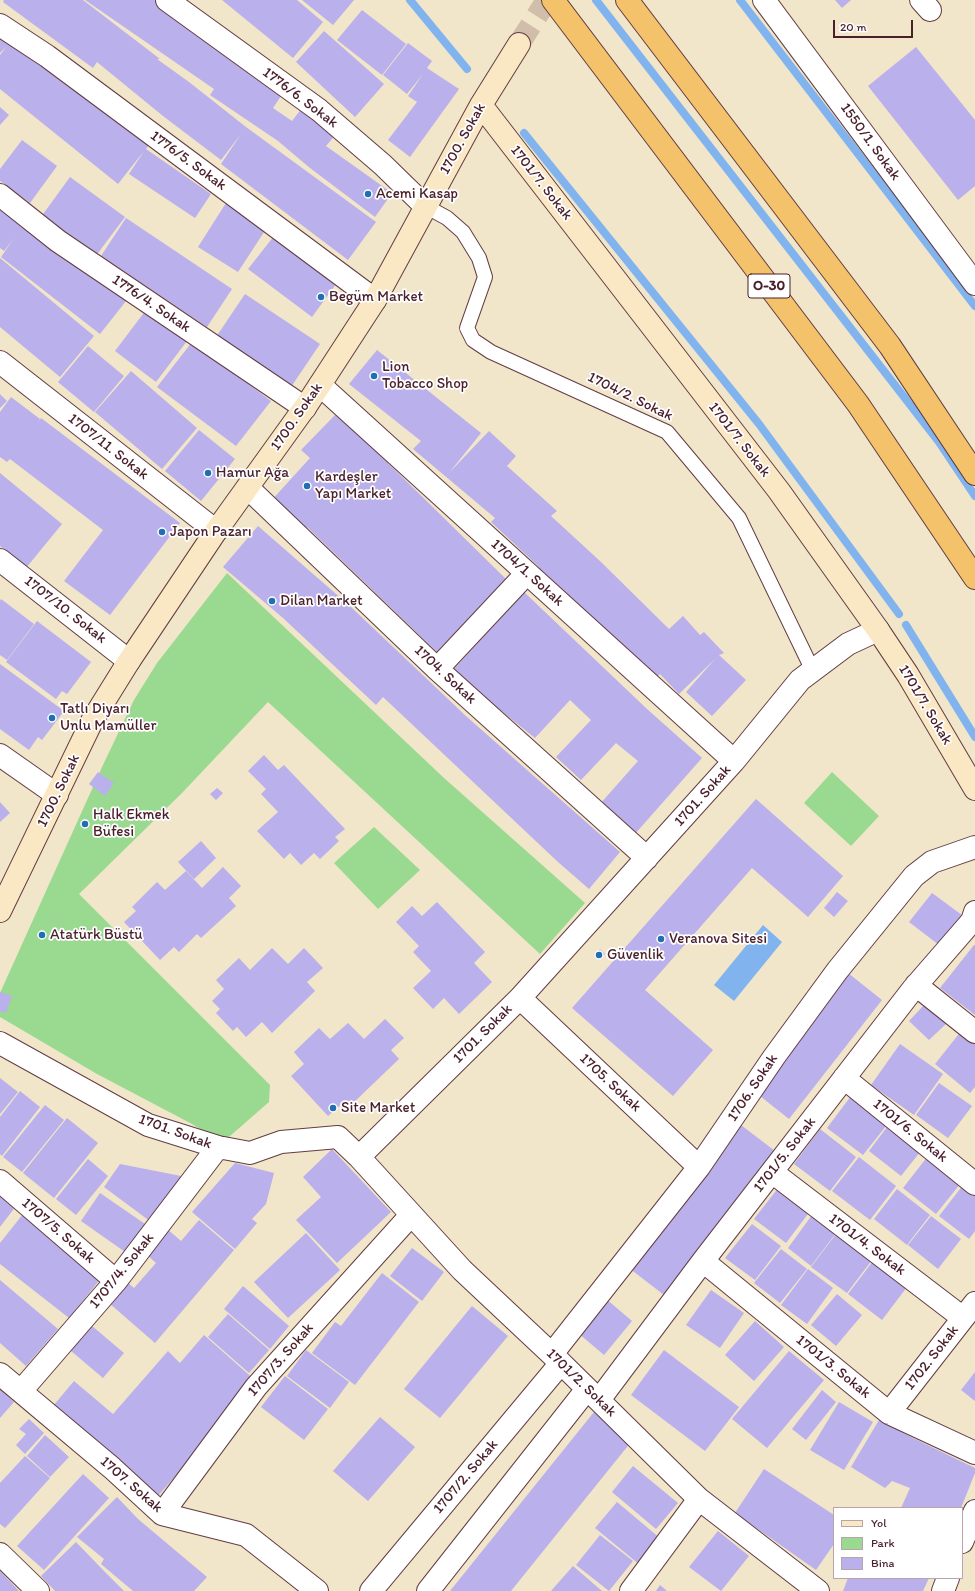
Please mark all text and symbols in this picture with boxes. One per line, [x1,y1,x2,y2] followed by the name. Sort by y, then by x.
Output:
[835,12,915,38] scale bar
[840,20,867,34] text: 20 m
[259,64,341,132] street label: 1776/6. Sokak
[436,100,490,178] street label: 1700. Sokak
[836,100,904,184] street label: 1550/1. Sokak
[146,127,230,195] street label: 1776/5. Sokak
[506,142,576,224] street label: 1701/7. Sokak
[376,185,458,203] place label: Acemi Kasap
[363,189,373,199] marker: Acemi Kasap
[108,271,194,337] street label: 1776/4. Sokak
[748,274,790,298] road number: O-30
[329,288,423,306] place label: Begüm Market
[316,292,326,302] marker: Begüm Market
[382,358,468,393] place label: Lion Tobacco Shop
[584,369,676,425] street label: 1704/2. Sokak
[369,371,379,381] marker: Lion Tobacco Shop
[267,380,327,454] street label: 1700. Sokak
[704,399,774,481] street label: 1701/7. Sokak
[64,410,152,484] street label: 1707/11. Sokak
[216,464,289,482] place label: Hamur Ağa
[203,468,213,478] marker: Hamur Ağa
[315,468,391,503] place label: Kardeşler Yapı Market
[302,481,312,491] marker: Kardeşler Yapı Market
[170,523,251,541] place label: Japon Pazarı
[157,527,167,537] marker: Japon Pazarı
[487,536,567,610] street label: 1704/1. Sokak
[20,572,110,648] street label: 1707/10. Sokak
[280,592,363,610] place label: Dilan Market
[267,596,277,606] marker: Dilan Market
[410,642,480,708] street label: 1704. Sokak
[894,662,956,748] street label: 1701/7. Sokak
[60,700,156,735] place label: Tatlı Diyarı Unlu Mamüller
[47,713,57,723] marker: Tatlı Diyarı Unlu Mamüller
[34,752,84,830] street label: 1700. Sokak
[671,762,735,830] street label: 1701. Sokak
[93,806,169,841] place label: Halk Ekmek Büfesi
[80,819,90,829] marker: Halk Ekmek Büfesi
[50,926,143,944] place label: Atatürk Büstü
[37,930,47,940] marker: Atatürk Büstü
[669,930,767,948] place label: Veranova Sitesi
[656,934,666,944] marker: Veranova Sitesi
[607,946,664,964] place label: Güvenlik
[594,950,604,960] marker: Güvenlik
[450,1001,516,1067] street label: 1701. Sokak
[576,1050,644,1116] street label: 1705. Sokak
[724,1051,782,1125] street label: 1706. Sokak
[869,1095,951,1167] street label: 1701/6. Sokak
[341,1099,415,1117] place label: Site Market
[328,1103,338,1113] marker: Site Market
[136,1110,214,1154] street label: 1701. Sokak
[750,1114,820,1196] street label: 1701/5. Sokak
[18,1194,98,1268] street label: 1707/5. Sokak
[825,1210,909,1280] street label: 1701/4. Sokak
[86,1229,158,1313] street label: 1707/4. Sokak
[244,1320,318,1400] street label: 1707/3. Sokak
[901,1322,963,1394] street label: 1702. Sokak
[792,1331,874,1403] street label: 1701/3. Sokak
[542,1345,620,1421] street label: 1701/2. Sokak
[430,1436,502,1518] street label: 1707/2. Sokak
[96,1453,166,1517] street label: 1707. Sokak
[833,1507,963,1579] legend
[871,1516,887,1530] text: Yol
[871,1536,895,1550] text: Park
[871,1556,895,1570] text: Bina

